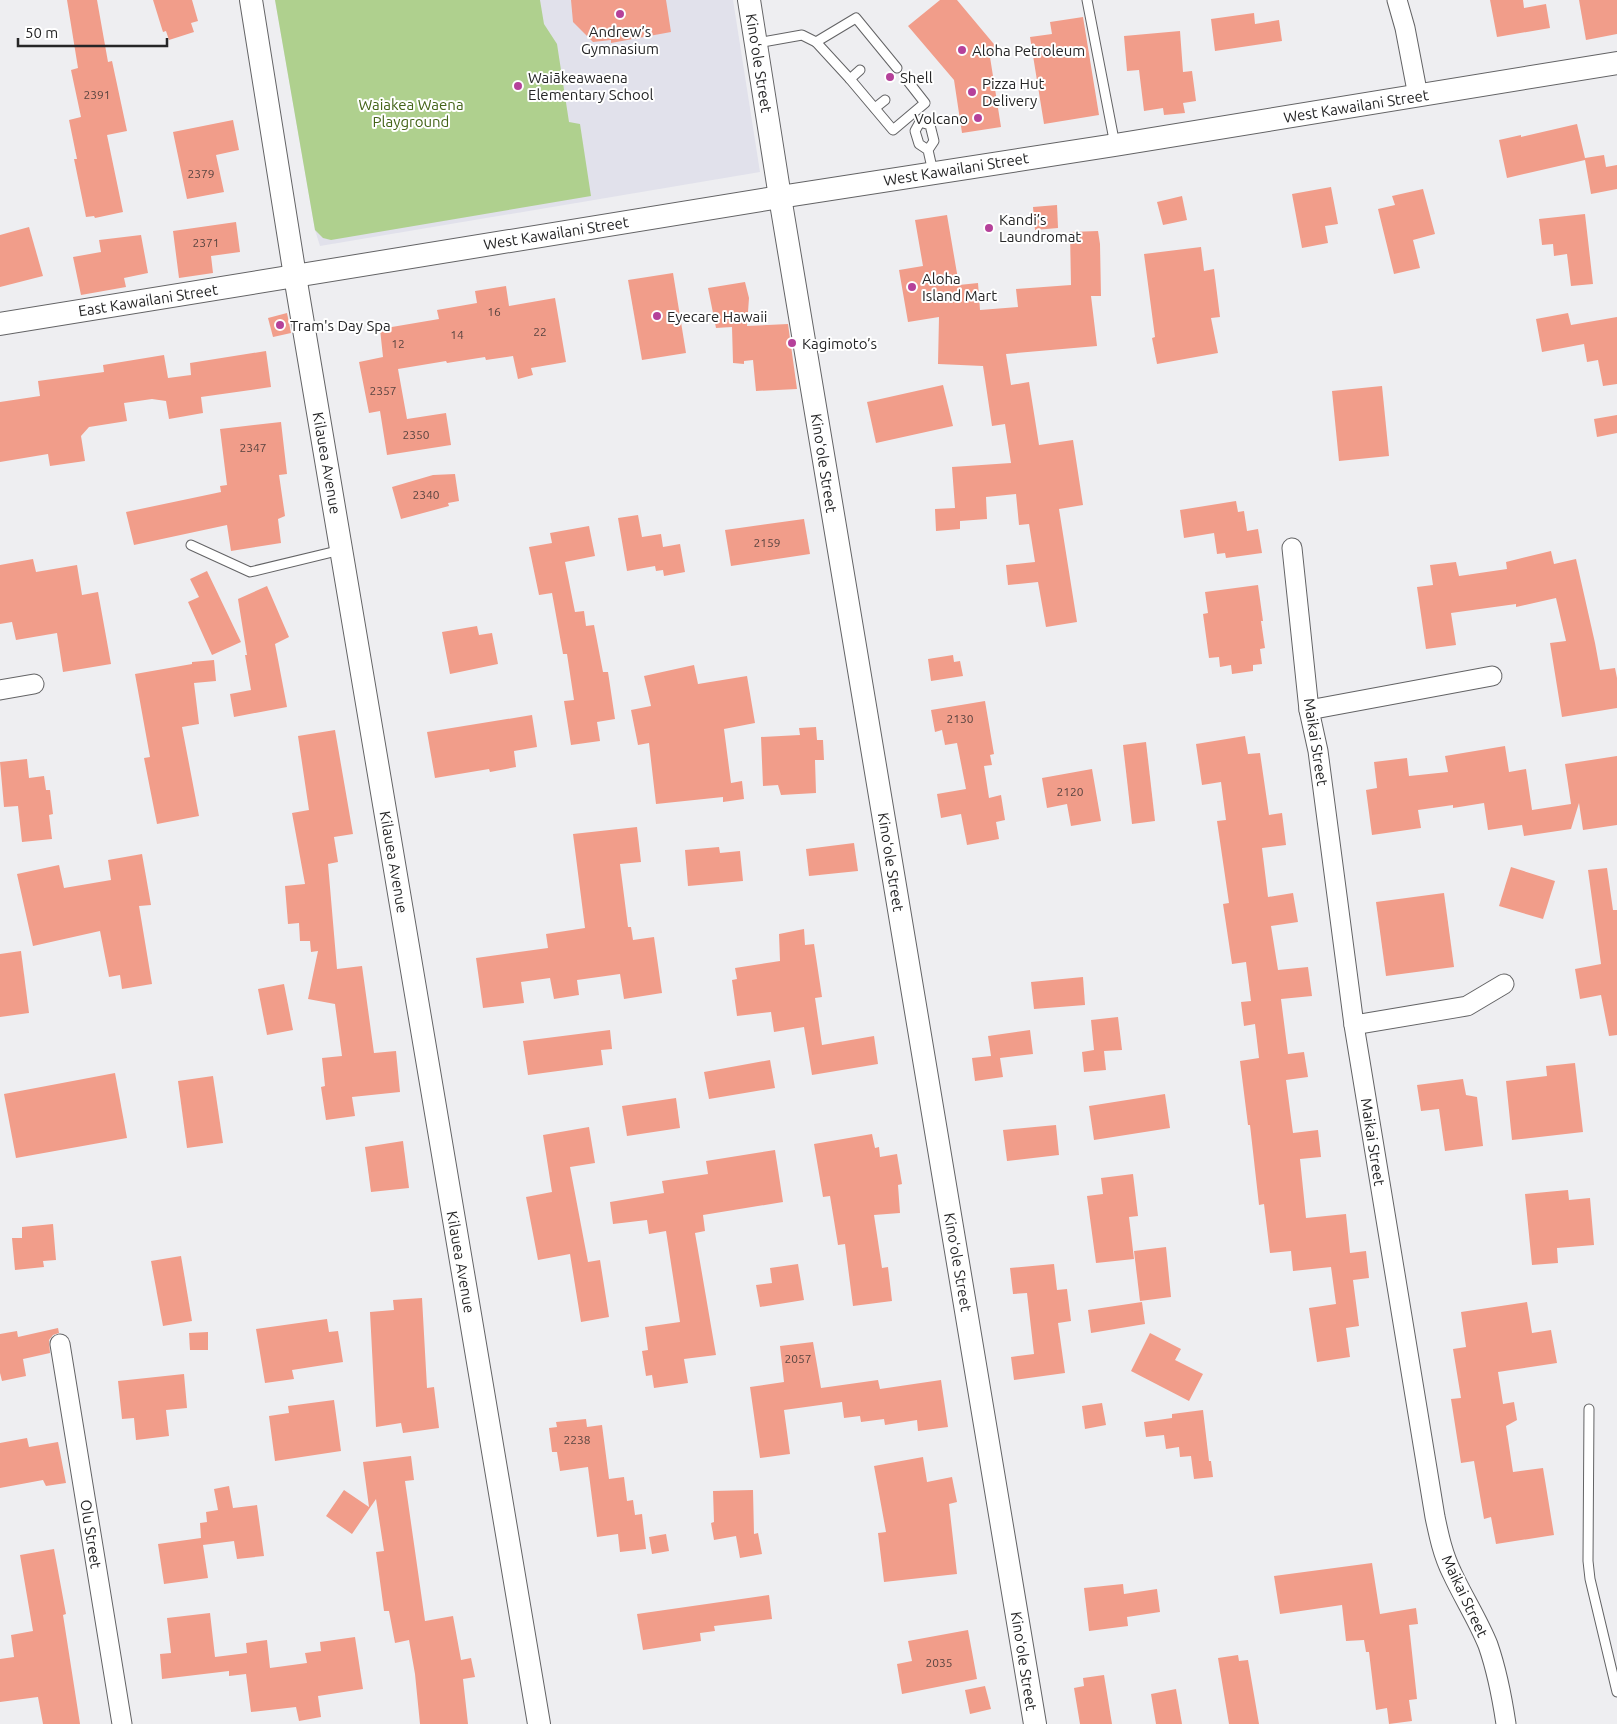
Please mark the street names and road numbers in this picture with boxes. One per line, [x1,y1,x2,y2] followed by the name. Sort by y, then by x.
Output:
[743,12,775,114] street label: Kinoʻole Street
[1282,86,1430,126] street label: West Kawailani Street
[882,149,1030,189] street label: West Kawailani Street
[482,213,630,253] street label: West Kawailani Street
[77,281,219,319] street label: East Kawailani Street
[310,411,344,515] street label: Kilauea Avenue
[808,412,840,514] street label: Kinoʻole Street
[1301,697,1331,787] street label: Maikai Street
[377,810,411,914] street label: Kilauea Avenue
[875,811,907,913] street label: Kinoʻole Street
[1358,1097,1388,1187] street label: Maikai Street
[444,1210,478,1314] street label: Kilauea Avenue
[941,1211,975,1313] street label: Kinoʻole Street
[77,1498,105,1570] street label: Olu Street
[1439,1552,1491,1640] street label: Maikai Street
[1008,1610,1040,1712] street label: Kinoʻole Street

